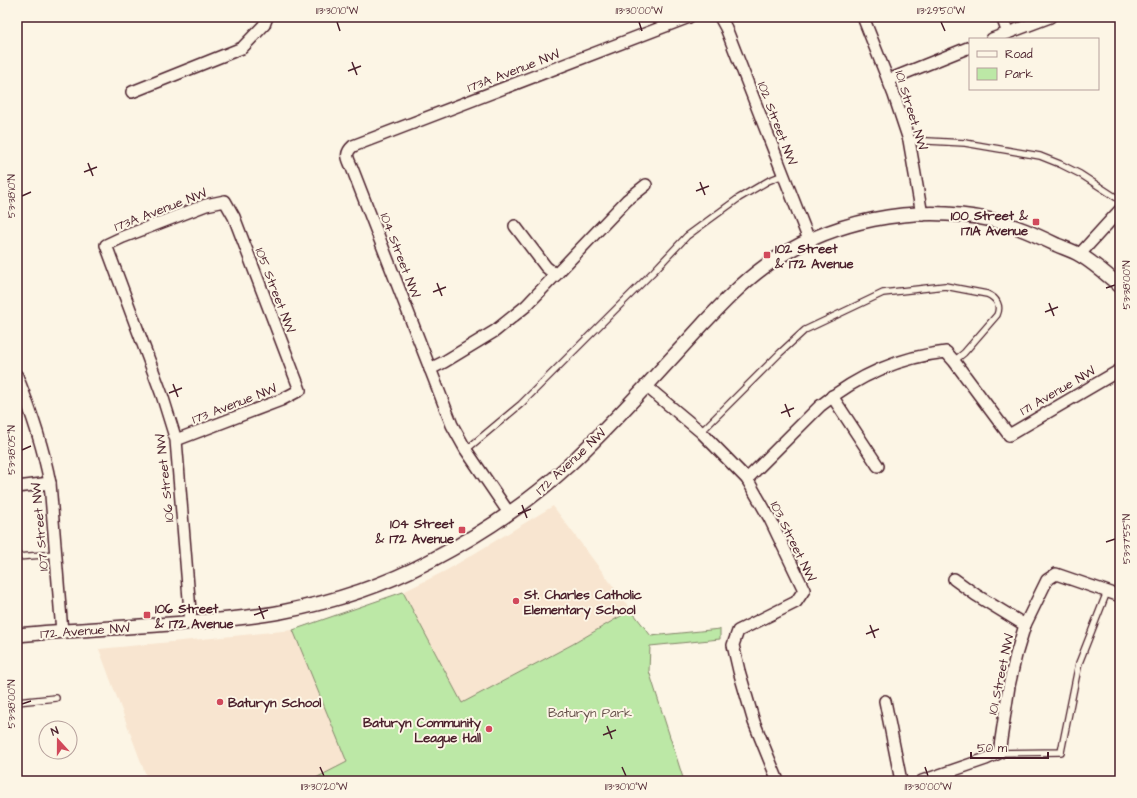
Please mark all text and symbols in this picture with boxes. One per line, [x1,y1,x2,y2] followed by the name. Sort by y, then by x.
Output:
[316,4,359,18] text: 113°30'10"W
[615,4,663,18] text: 113°30'00"W
[917,4,966,18] text: 113°29'50"W
[969,38,1099,90] legend
[465,45,563,97] street label: 173A Avenue NW
[1005,46,1033,63] text: Road
[1005,66,1033,83] text: Park
[890,68,932,153] street label: 101 Street NW
[753,79,802,168] street label: 102 Street NW
[5,174,19,218] text: 53°38'10"N
[112,184,210,236] street label: 173A Avenue NW
[951,207,1029,240] place label: 100 Street & 171A Avenue
[376,210,425,301] street label: 104 Street NW
[1031,217,1041,227] marker: 100 Street & 171A Avenue
[774,240,853,273] place label: 102 Street & 172 Avenue
[251,245,300,336] street label: 105 Street NW
[762,250,772,260] marker: 102 Street & 172 Avenue
[1120,261,1134,309] text: 53°38'00"N
[1016,362,1099,420] street label: 171 Avenue NW
[189,379,280,428] street label: 173 Avenue NW
[532,424,610,499] street label: 172 Avenue NW
[5,425,19,475] text: 53°38'05"N
[151,432,179,523] street label: 106 Street NW
[27,481,53,572] street label: 107 Street NW
[766,498,821,585] street label: 103 Street NW
[1120,514,1134,564] text: 53°37'55"N
[375,515,455,548] place label: 104 Street & 172 Avenue
[457,525,467,535] marker: 104 Street & 172 Avenue
[523,586,643,620] place label: St. Charles Catholic Elementary School
[511,596,521,606] marker: St. Charles Catholic Elementary School
[154,600,233,633] place label: 106 Street & 172 Avenue
[142,610,152,620] marker: 106 Street & 172 Avenue
[39,619,131,643] street label: 172 Avenue NW
[984,631,1019,716] street label: 101 Street NW
[5,680,19,728] text: 53°38'00"N
[228,694,321,713] place label: Baturyn School
[215,697,225,707] marker: Baturyn School
[548,704,632,723] park label: Baturyn Park
[363,714,482,749] place label: Baturyn Community League Hall
[38,720,78,760] north arrow
[49,723,61,739] text: N
[484,724,494,734] marker: Baturyn Community League Hall
[971,734,1048,760] scale bar
[977,740,1008,757] text: 50 m
[301,780,348,794] text: 113°30'20"W
[605,780,648,794] text: 113°30'10"W
[904,780,952,794] text: 113°30'00"W

